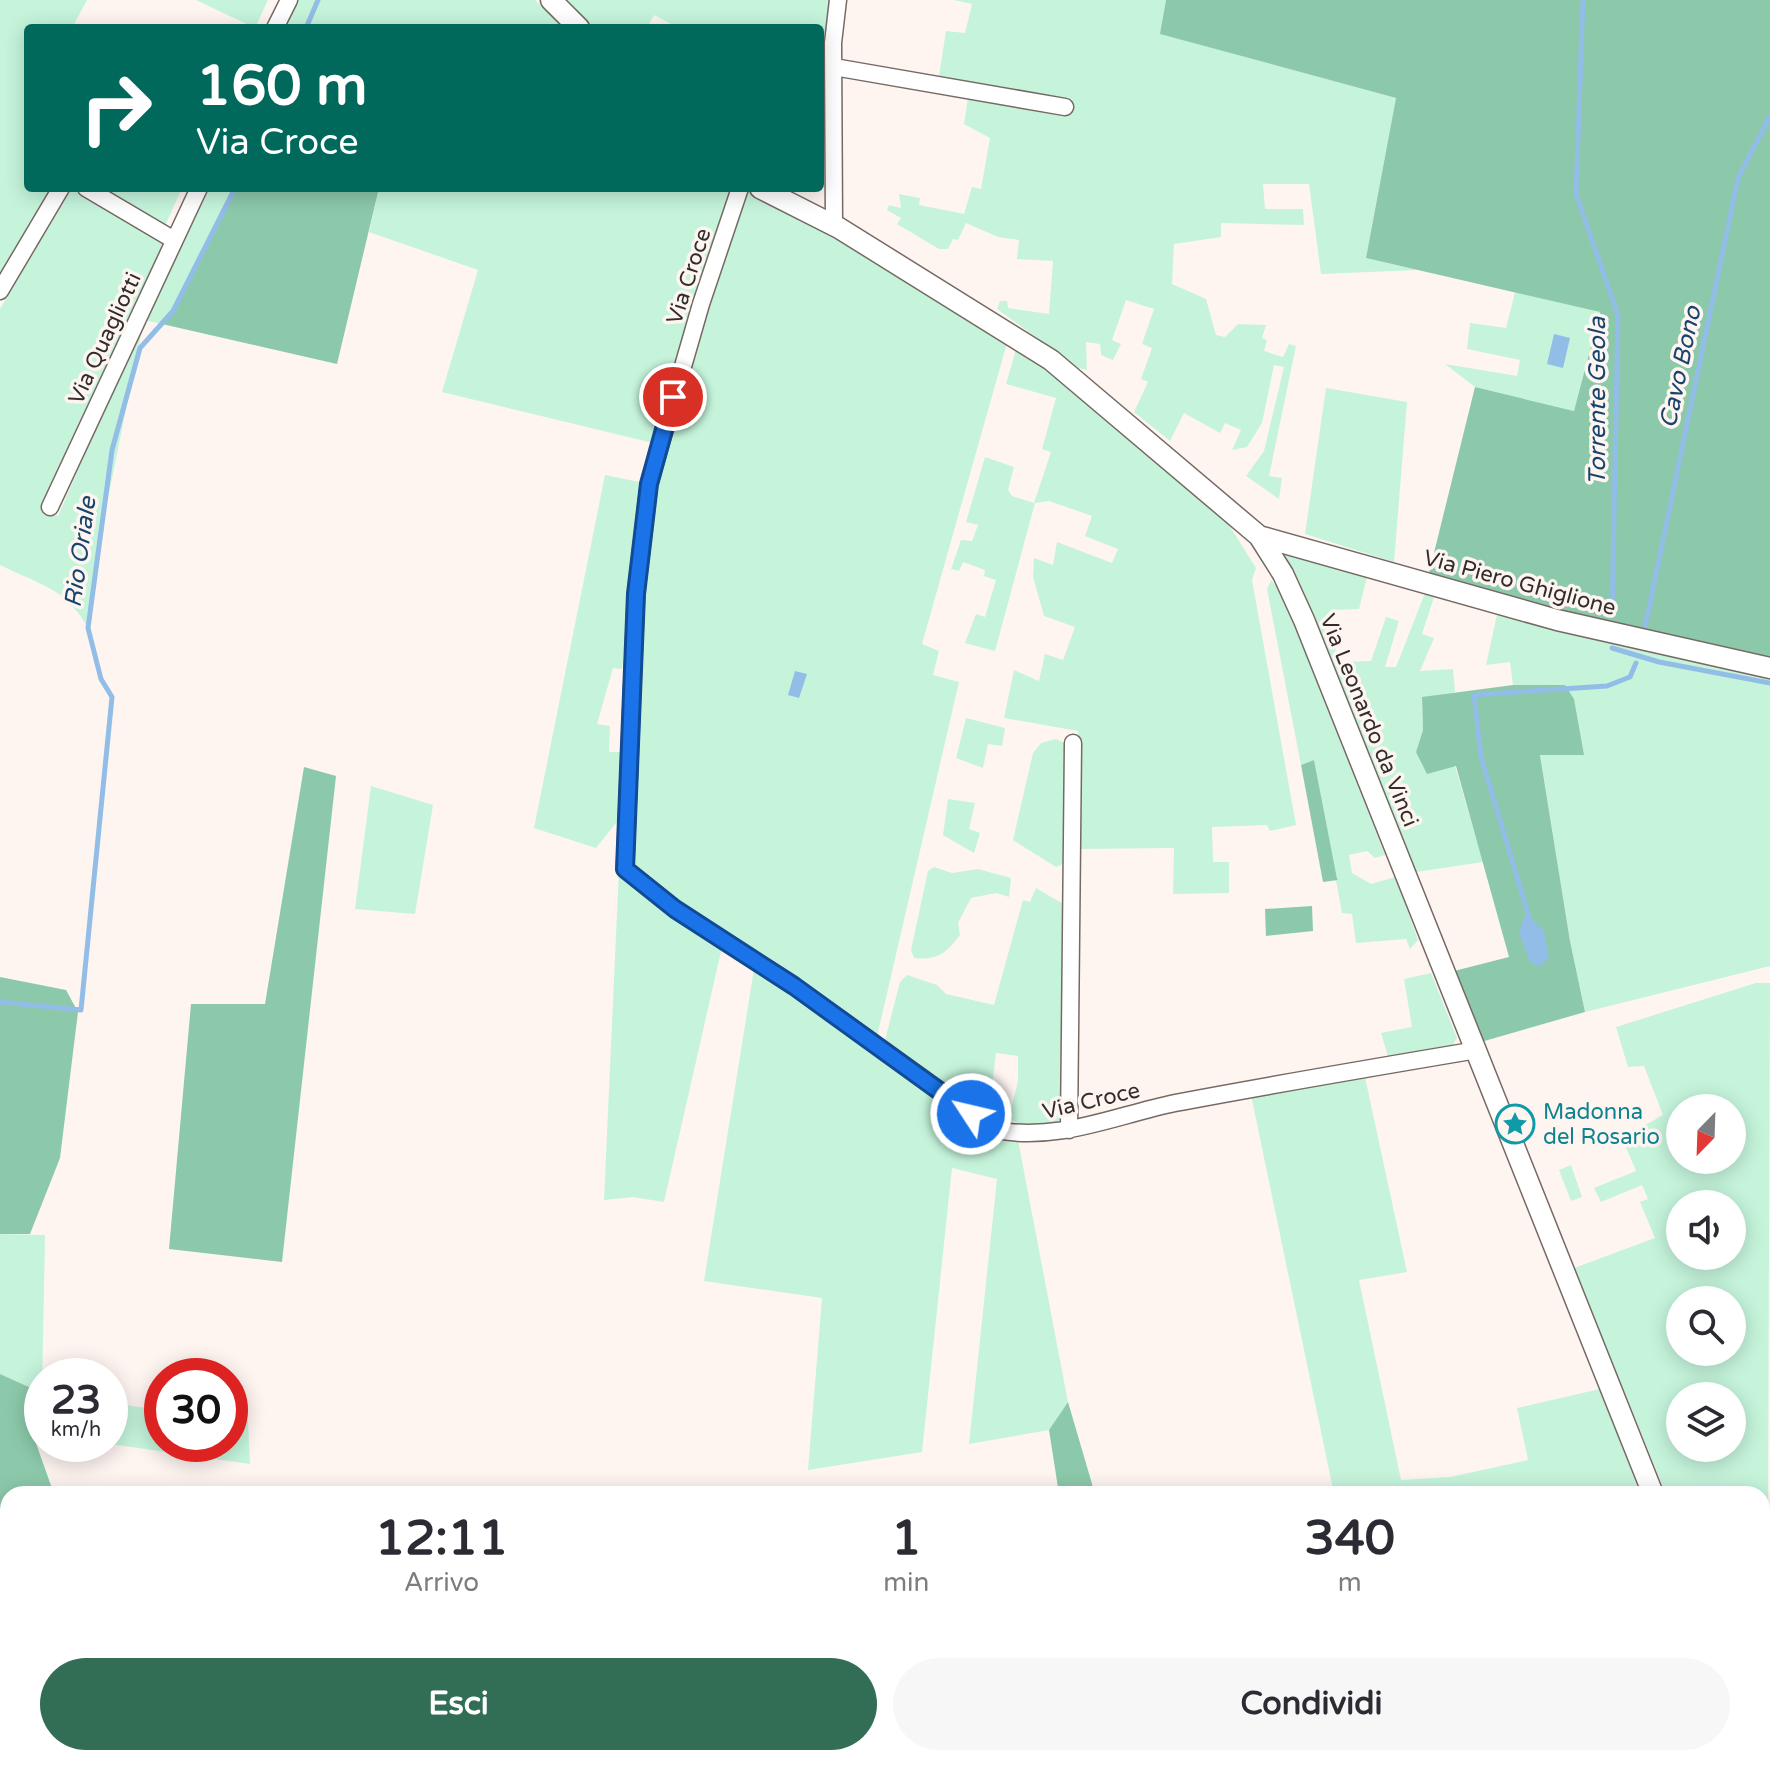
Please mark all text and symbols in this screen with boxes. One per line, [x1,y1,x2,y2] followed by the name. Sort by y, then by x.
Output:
[196,53,367,120] text: 160 m
[64,56,168,160] icon: right
[196,121,359,164] text: Via Croce
[661,225,717,328] street label: Via Croce
[63,268,147,408] street label: Via Quagliotti
[1653,302,1708,431] water label: Cavo Bono
[1583,316,1612,485] water label: Torrente Geola
[639,363,707,431] pin
[651,375,695,419] icon: arrive
[58,494,103,609] water label: Rio Oriale
[1421,545,1619,621] street label: Via Piero Ghiglione
[1314,610,1424,831] street label: Via Leonardo da Vinci
[929,1072,1013,1156] position arrow
[1040,1077,1143,1125] street label: Via Croce
[1666,1094,1746,1174] north arrow
[1666,1094,1746,1462] map controls
[1543,1099,1660,1150] place label: Madonna del Rosario
[1494,1103,1536,1145] place icon: Madonna del Rosario
[1666,1190,1746,1270] button: sound
[1666,1286,1746,1366] button: search
[144,1358,248,1462] speed limit sign: 30
[51,1376,101,1424] text: 23
[1666,1382,1746,1462] button: layers
[51,1418,101,1442] text: km/h
[375,1510,508,1568] text: 12:11
[891,1510,921,1568] text: 1
[1304,1510,1395,1568] text: 340
[404,1567,479,1598] text: Arrivo
[883,1567,929,1598] text: min
[1338,1567,1362,1598] text: m
[40,1658,877,1750] button: Esci
[893,1658,1730,1750] button: Condividi

